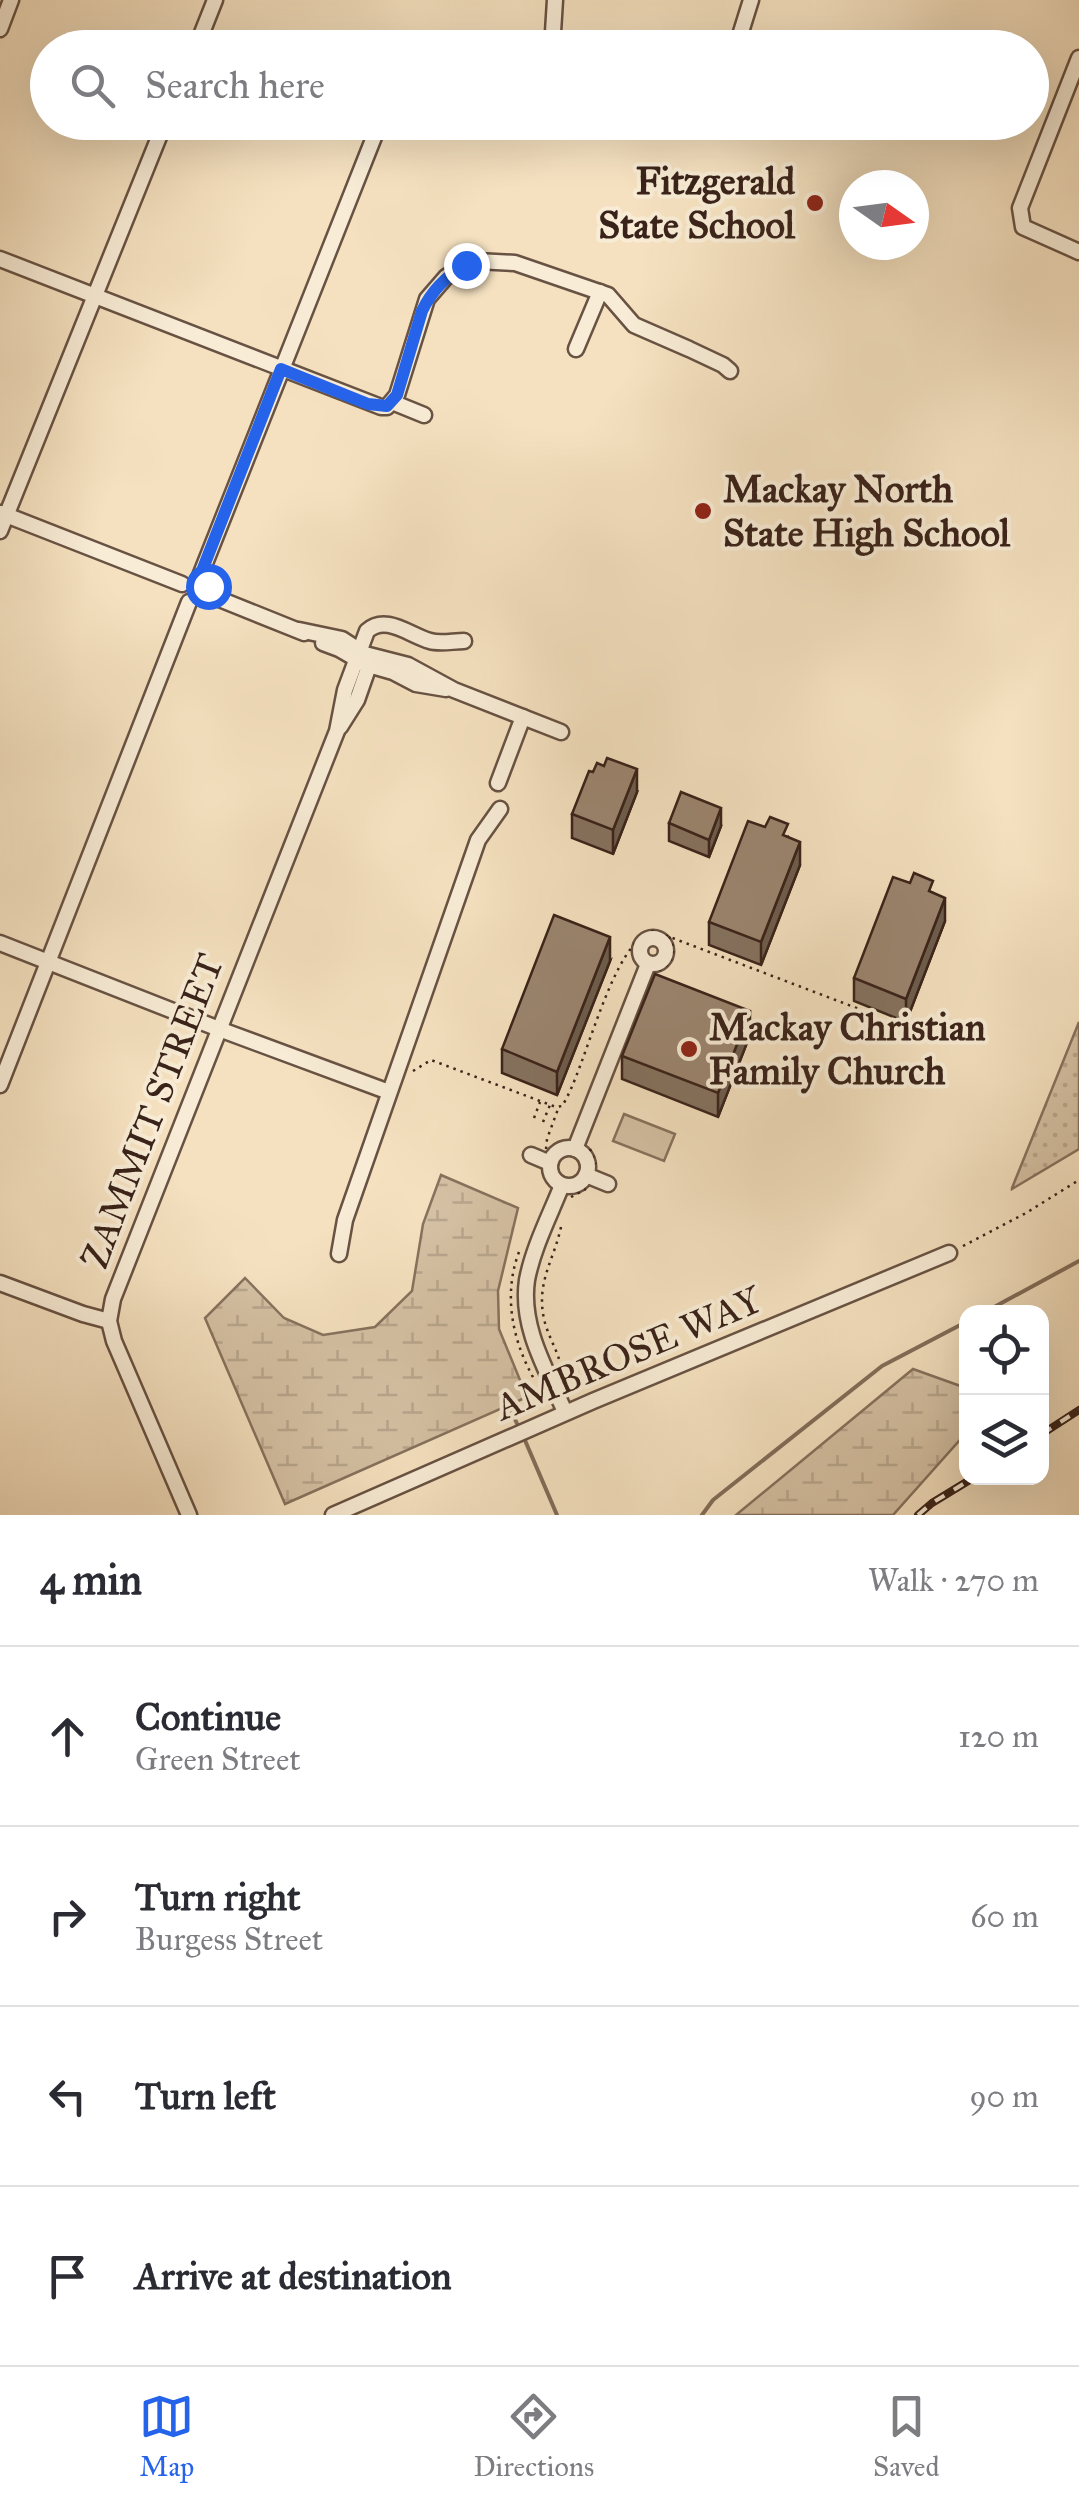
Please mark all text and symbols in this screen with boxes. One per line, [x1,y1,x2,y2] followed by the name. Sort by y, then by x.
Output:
[30,30,1049,140] search box
[65,58,120,113] icon: search
[145,62,325,108] text: Search here
[598,158,796,248] place label: Fitzgerald State School
[839,170,929,260] north arrow
[804,192,826,214] marker: Fitzgerald State School
[444,243,490,289] route end
[723,466,1011,556] place label: Mackay North State High School
[692,500,714,522] marker: Mackay North State High School
[186,564,232,610] route start
[71,947,233,1275] street label: ZAMMIT STREET
[709,1004,986,1094] place label: Mackay Christian Family Church
[678,1038,700,1060] marker: Mackay Christian Family Church
[486,1276,769,1431] street label: AMBROSE WAY
[959,1305,1049,1485] map controls
[959,1305,1049,1395] button: locate
[959,1395,1049,1485] button: layers
[40,1554,142,1606] text: 4 min
[868,1561,1039,1600] text: Walk · 270 m
[135,1694,281,1740] text: Continue
[40,1709,95,1764] icon: ahead
[958,1717,1039,1756] text: 120 m
[135,1740,301,1779] text: Green Street
[135,1874,301,1920] text: Turn right
[40,1889,95,1944] icon: right
[970,1897,1039,1936] text: 60 m
[135,1920,323,1959] text: Burgess Street
[40,2069,95,2124] icon: left
[135,2073,276,2119] text: Turn left
[969,2077,1039,2116] text: 90 m
[40,2249,95,2304] icon: arrive
[135,2253,452,2299] text: Arrive at destination
[139,2389,194,2484] tab: Map
[473,2389,594,2484] tab: Directions
[873,2389,940,2484] tab: Saved

